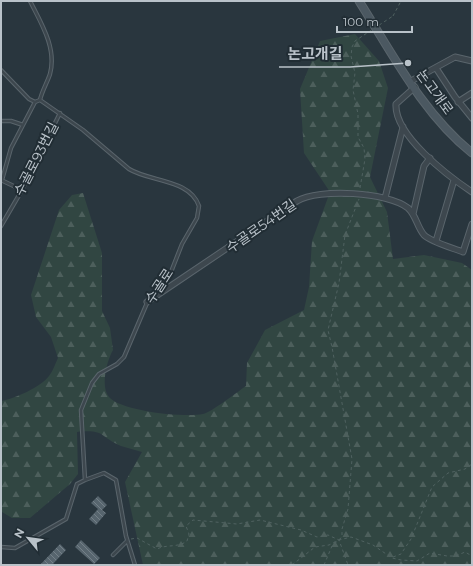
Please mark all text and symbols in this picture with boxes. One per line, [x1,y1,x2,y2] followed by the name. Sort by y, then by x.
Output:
[337,8,412,34] scale bar
[343,14,379,29] text: 100 m
[279,40,350,67] callout: 논고개길
[287,44,343,63] text: 논고개길
[413,66,457,118] street label: 논고개로
[10,119,62,199] street label: 수골로93번길
[222,195,300,257] street label: 수골로54번길
[141,265,177,307] street label: 수골로
[8,518,48,558] north arrow
[11,526,28,540] text: N

